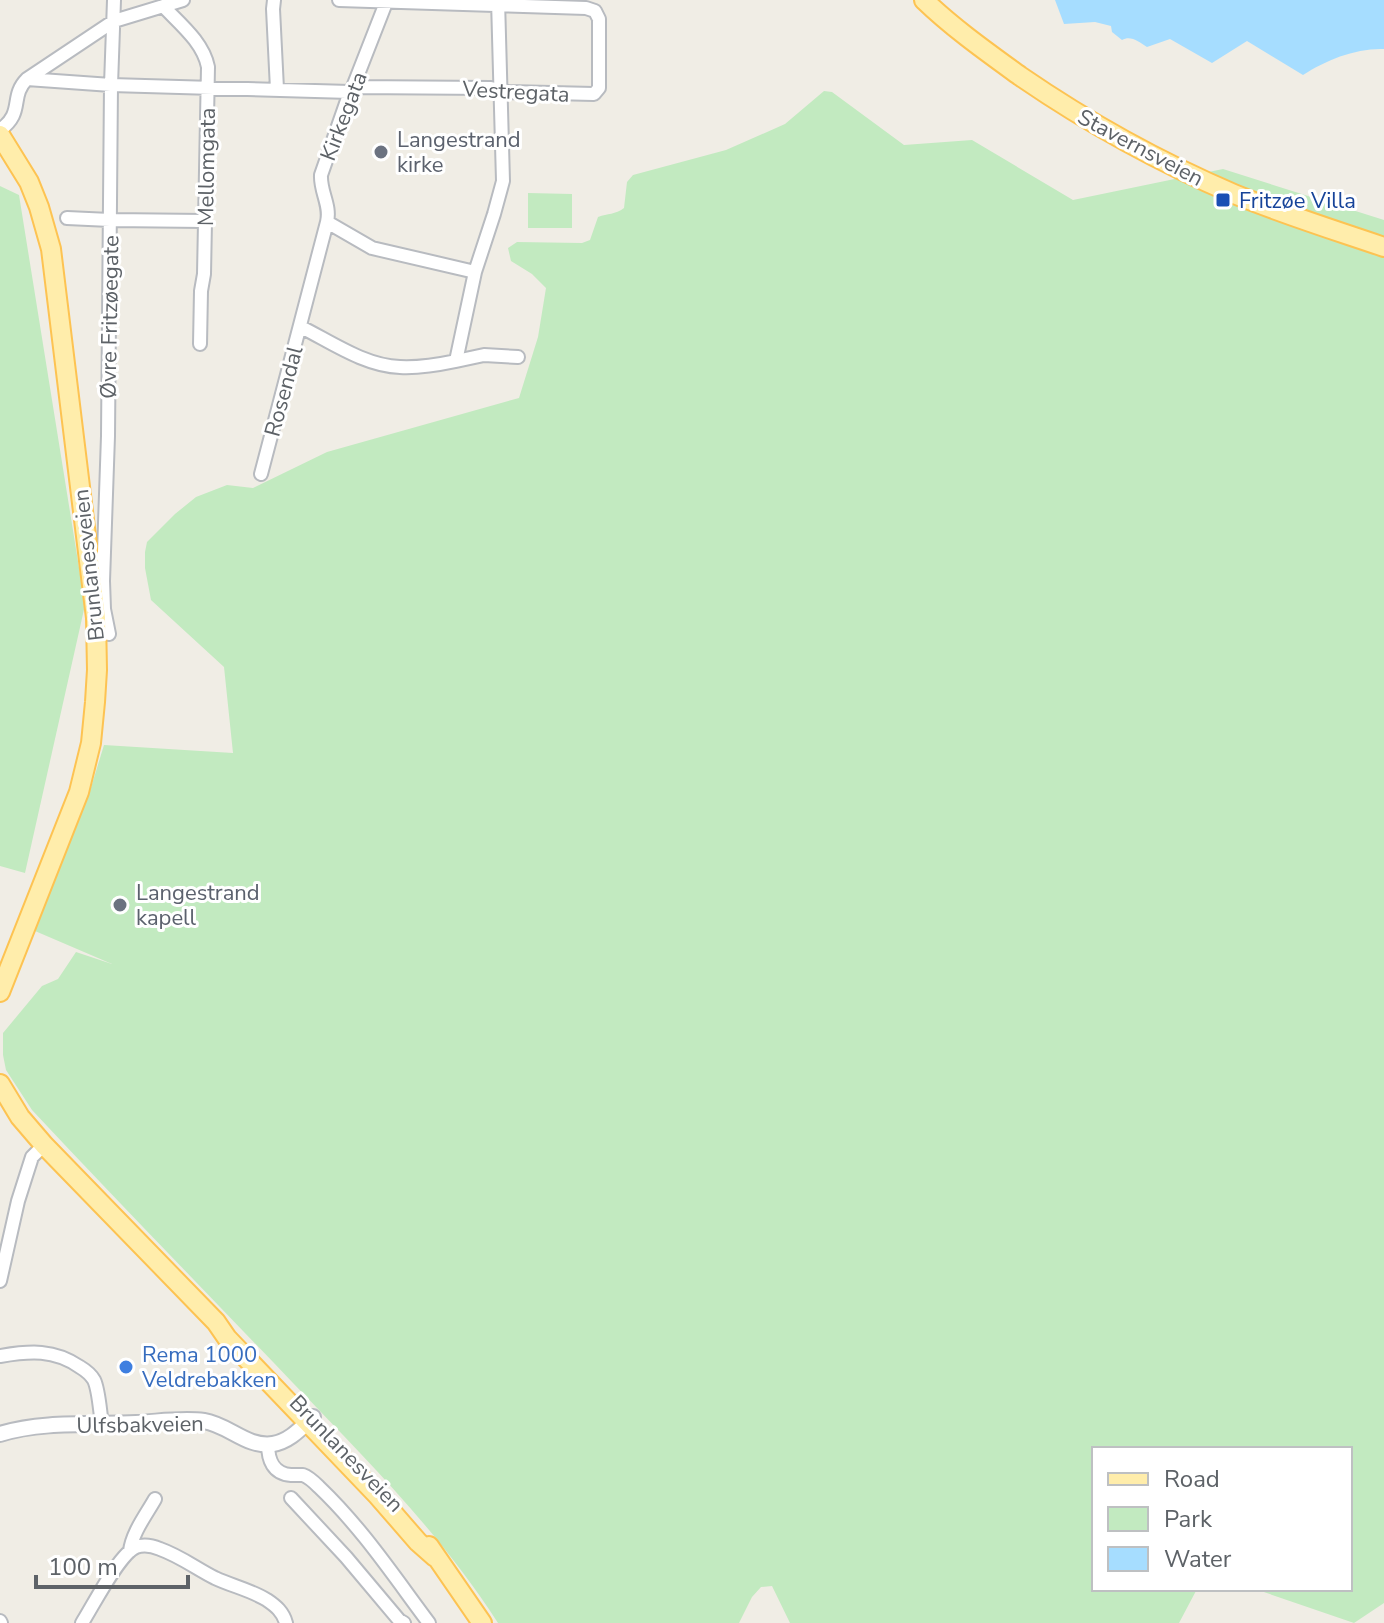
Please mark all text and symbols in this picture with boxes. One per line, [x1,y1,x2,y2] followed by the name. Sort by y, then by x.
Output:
[313,68,375,165] street label: Kirkegata
[461,74,570,110] street label: Vestregata
[1072,102,1209,194] street label: Stavernsveien
[191,108,223,226] street label: Mellomgata
[397,125,521,180] place label: Langestrand kirke
[372,143,390,161] marker: Langestrand kirke
[1239,186,1356,216] place label: Fritzøe Villa
[1214,191,1232,209] marker: Fritzøe Villa
[94,235,126,399] street label: Øvre Fritzøegate
[258,342,311,440] street label: Rosendal
[66,487,112,642] street label: Brunlanesveien
[136,878,260,933] place label: Langestrand kapell
[111,896,129,914] marker: Langestrand kapell
[141,1340,277,1395] place label: Rema 1000 Veldrebakken
[117,1358,135,1376] marker: Rema 1000 Veldrebakken
[283,1388,410,1519] street label: Brunlanesveien
[76,1409,204,1441] street label: Ulfsbakveien
[1092,1447,1352,1591] legend
[1164,1463,1220,1495] text: Road
[1164,1503,1213,1535] text: Park
[36,1539,188,1589] scale bar
[1164,1543,1232,1575] text: Water
[48,1551,118,1583] text: 100 m

